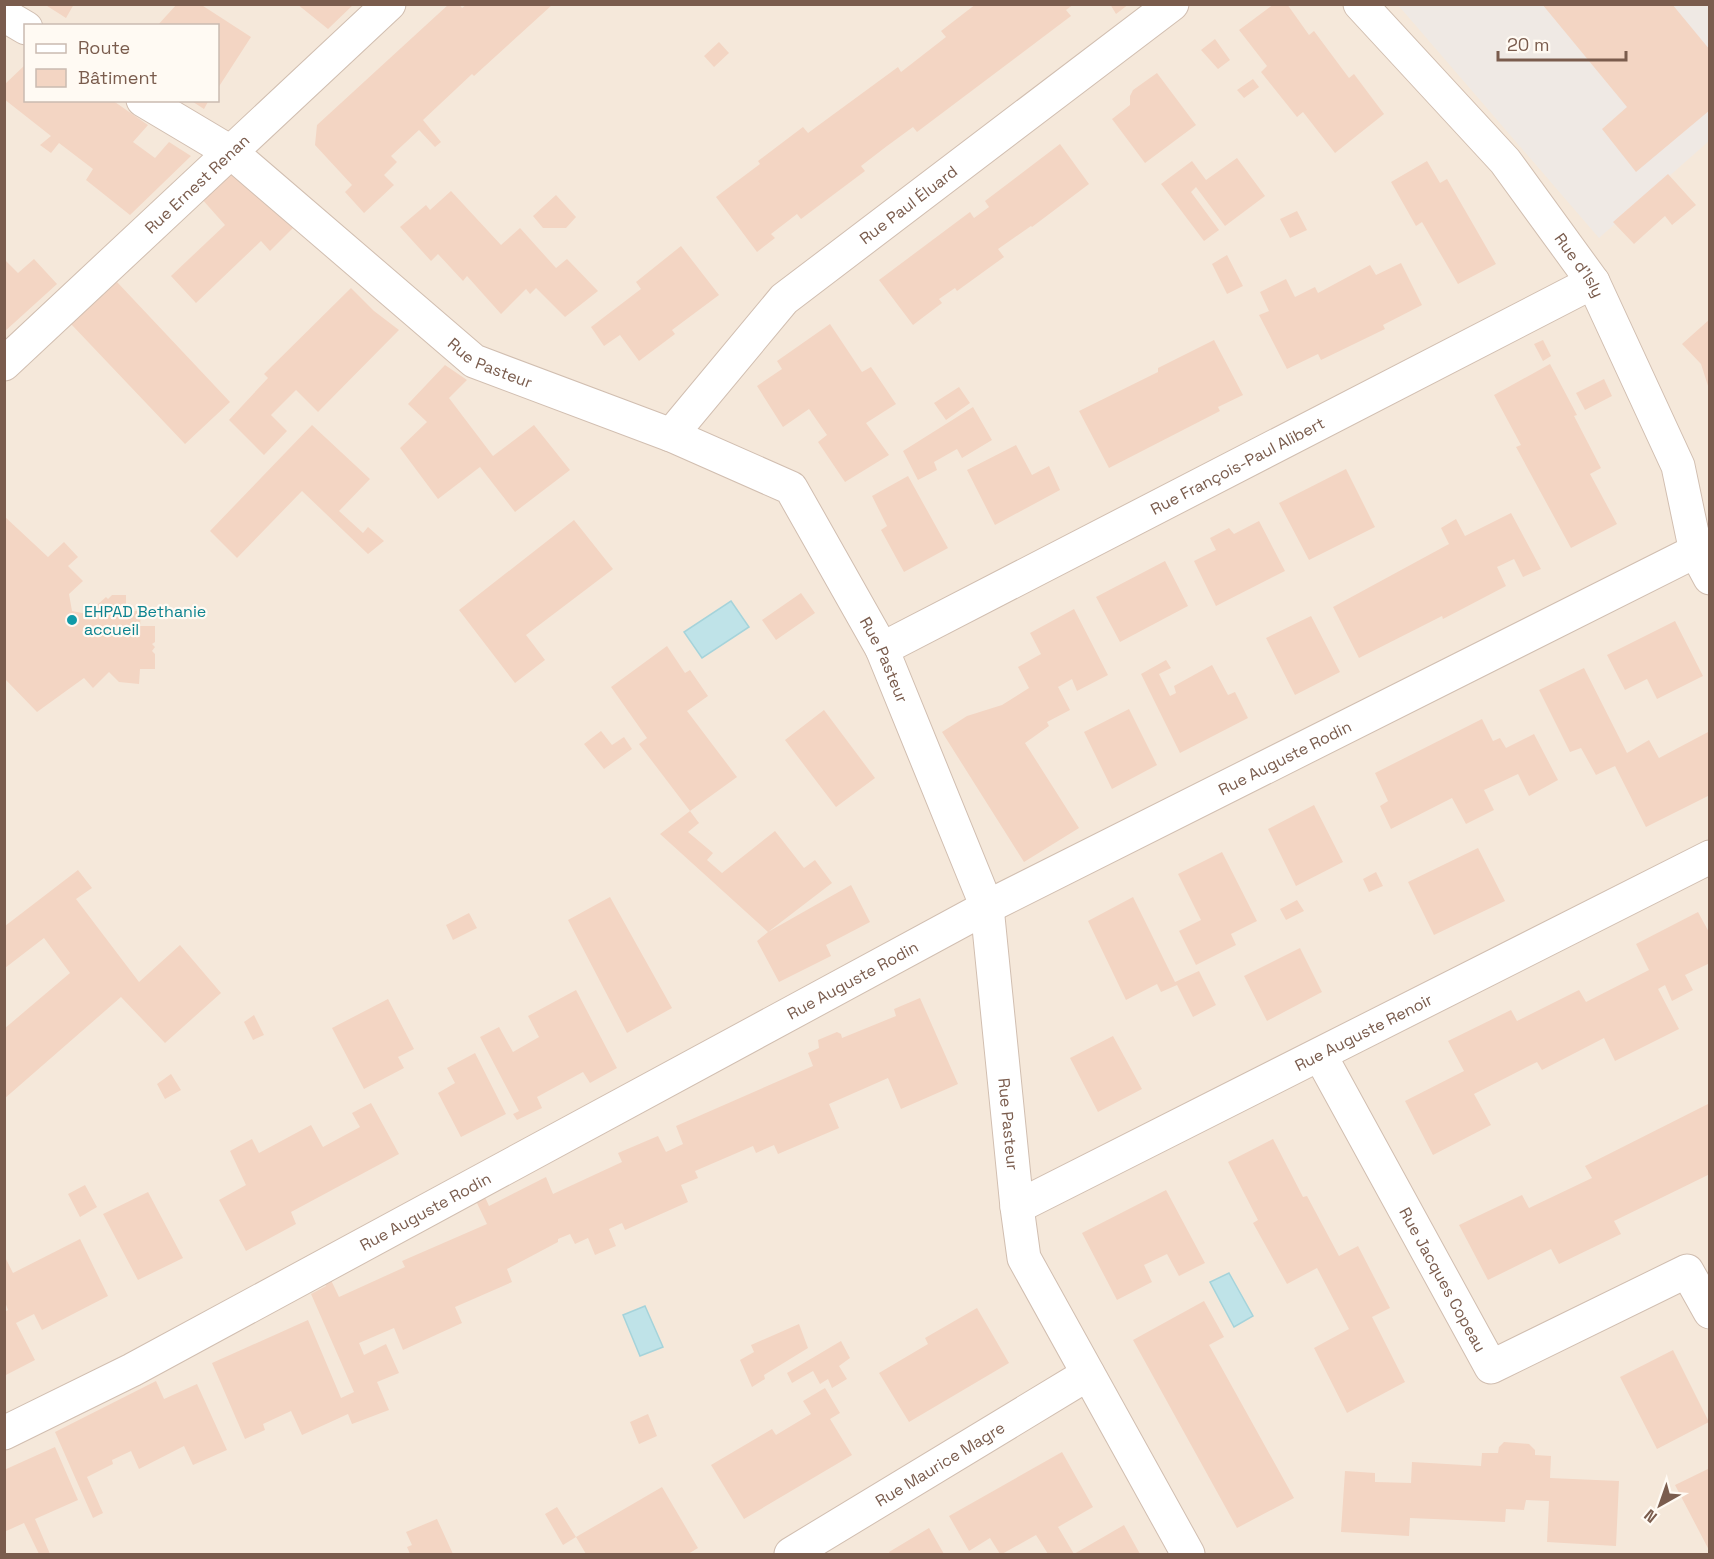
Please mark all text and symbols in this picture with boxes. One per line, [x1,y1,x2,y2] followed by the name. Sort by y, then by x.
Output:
[24,24,219,102] legend
[1498,24,1626,62] scale bar
[1507,33,1550,56] text: 20 m
[78,36,130,59] text: Route
[78,66,158,89] text: Bâtiment
[140,130,254,238] street label: Rue Ernest Renan
[855,161,962,249] street label: Rue Paul Éluard
[1550,229,1609,301] street label: Rue d'Isly
[443,333,535,393] street label: Rue Pasteur
[1147,412,1328,520] street label: Rue François-Paul Alibert
[84,601,206,640] place label: EHPAD Bethanie accueil
[65,613,79,627] marker: EHPAD Bethanie accueil
[855,613,913,706] street label: Rue Pasteur
[1215,716,1355,800] street label: Rue Auguste Rodin
[783,936,922,1024] street label: Rue Auguste Rodin
[1291,989,1436,1076] street label: Rue Auguste Renoir
[993,1077,1023,1171] street label: Rue Pasteur
[356,1168,495,1256] street label: Rue Auguste Rodin
[1394,1204,1491,1356] street label: Rue Jacques Copeau
[871,1417,1009,1511] street label: Rue Maurice Magre
[1630,1475,1690,1535] north arrow
[1640,1505,1662,1528] text: N

